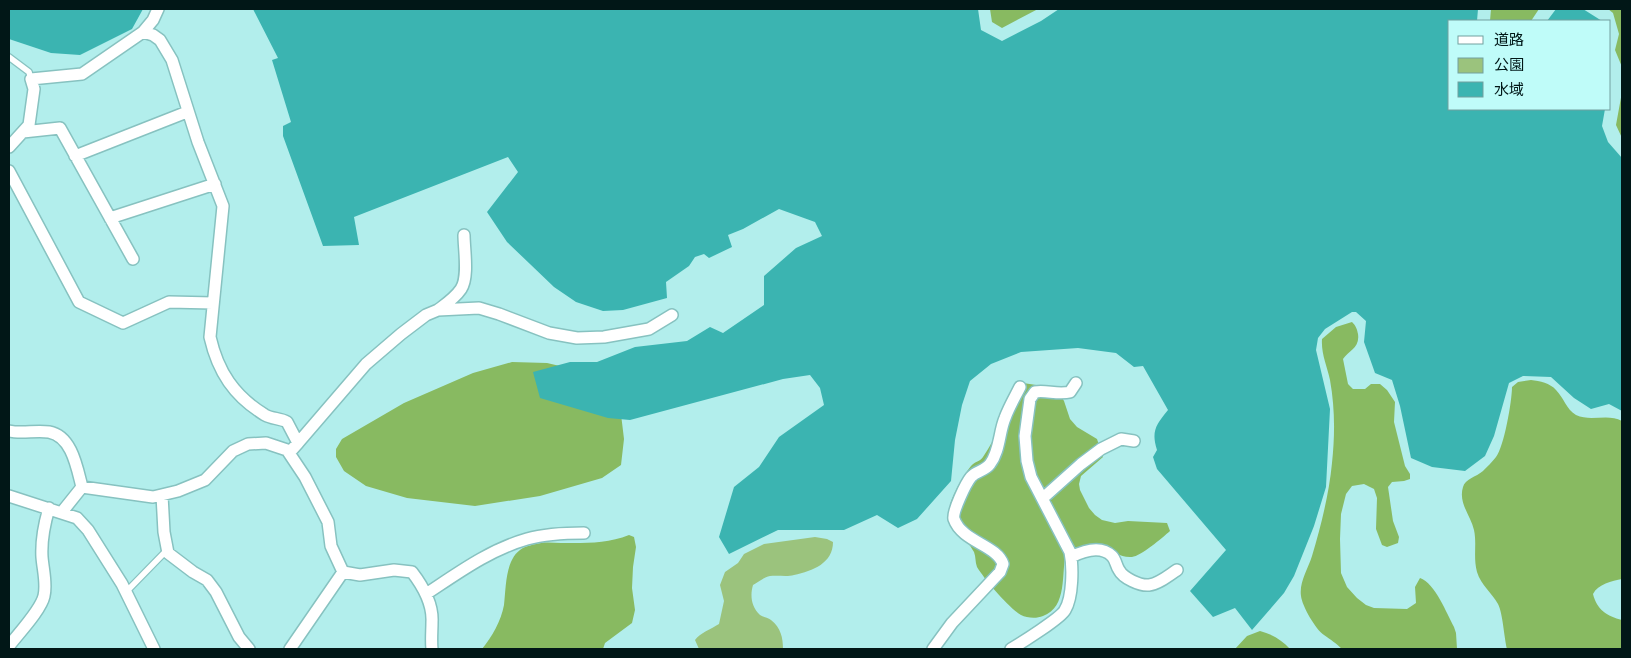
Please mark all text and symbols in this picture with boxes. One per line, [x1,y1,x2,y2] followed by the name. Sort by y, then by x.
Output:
[1448,20,1611,110] legend
[1494,30,1524,48] text: 道路
[1494,55,1524,73] text: 公園
[1494,80,1524,98] text: 水域

